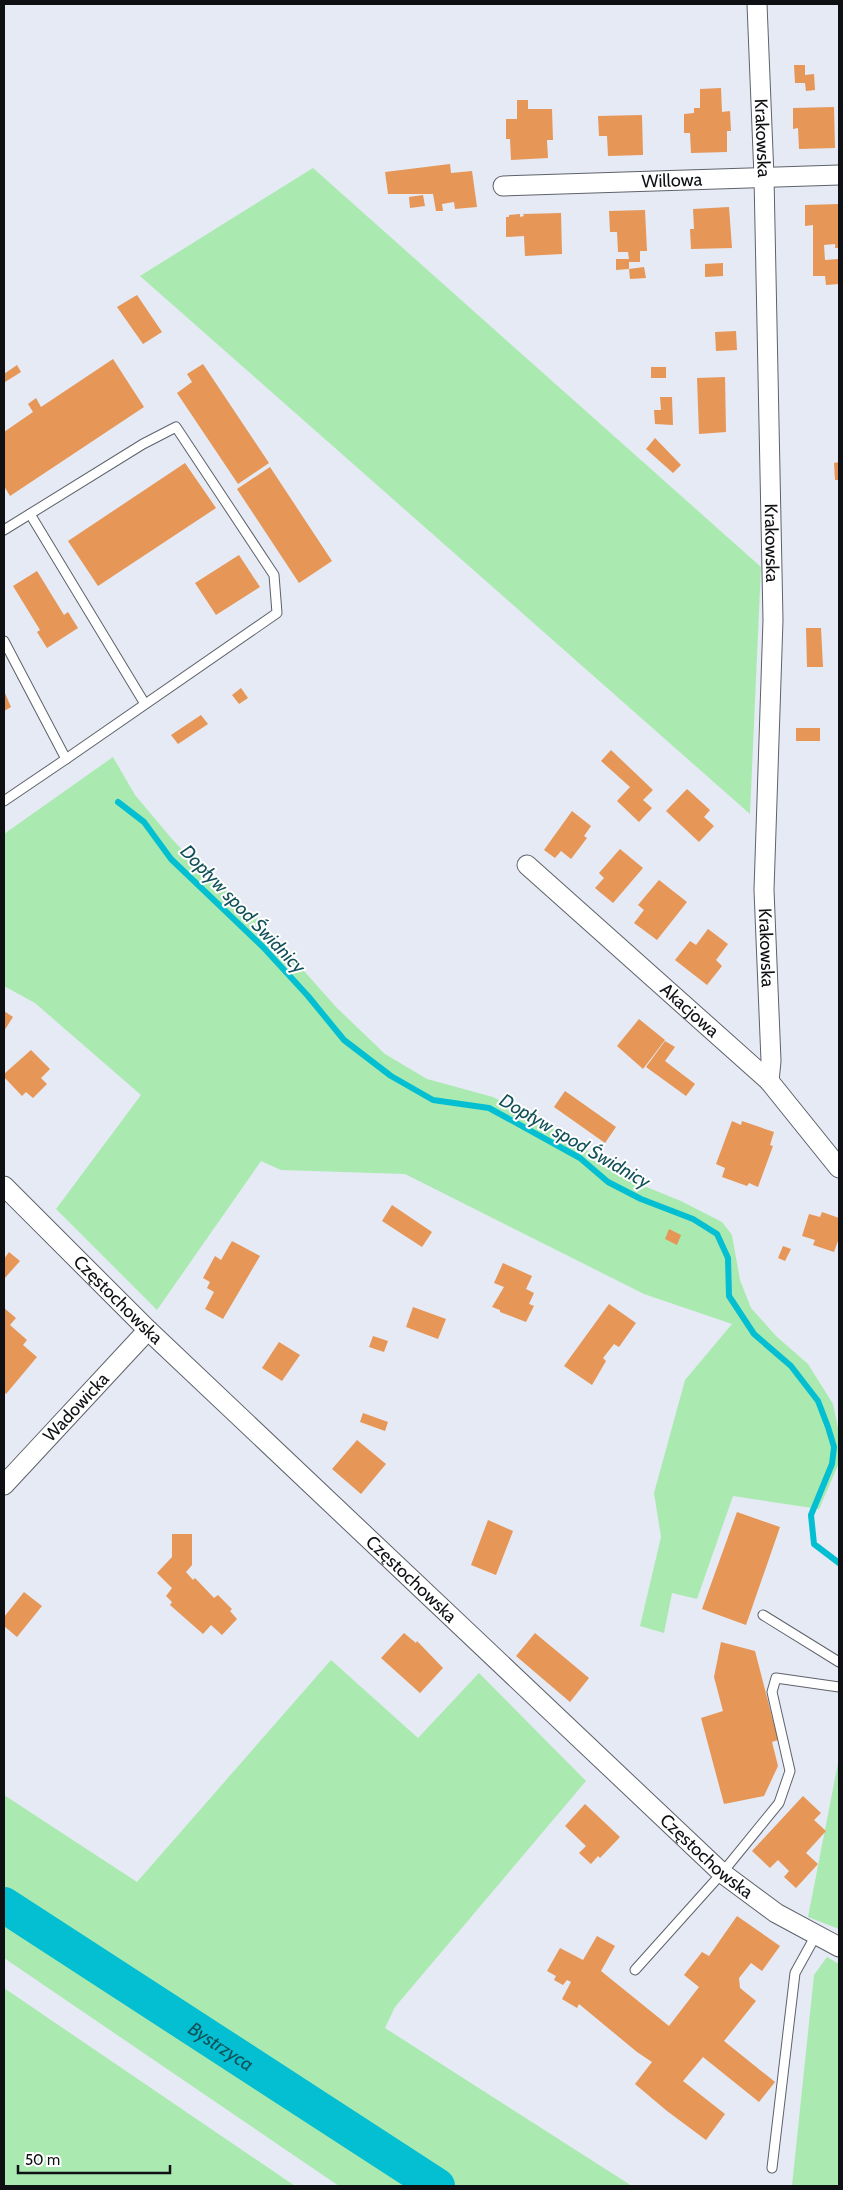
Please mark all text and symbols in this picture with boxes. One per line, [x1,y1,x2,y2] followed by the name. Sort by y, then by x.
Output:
[750,98,775,178] street label: Krakowska
[641,168,703,192] street label: Willowa
[760,503,783,583] street label: Krakowska
[176,839,312,979] water label: Dopływ spod Świdnicy
[754,908,779,988] street label: Krakowska
[656,978,724,1042] street label: Akacjowa
[496,1088,656,1194] water label: Dopływ spod Świdnicy
[69,1251,167,1349] street label: Częstochowska
[39,1368,114,1447] street label: Wadowicka
[361,1531,462,1627] street label: Częstochowska
[655,1809,758,1903] street label: Częstochowska
[184,2016,258,2076] water label: Bystrzyca
[18,2142,170,2174] scale bar
[25,2151,60,2169] text: 50 m

